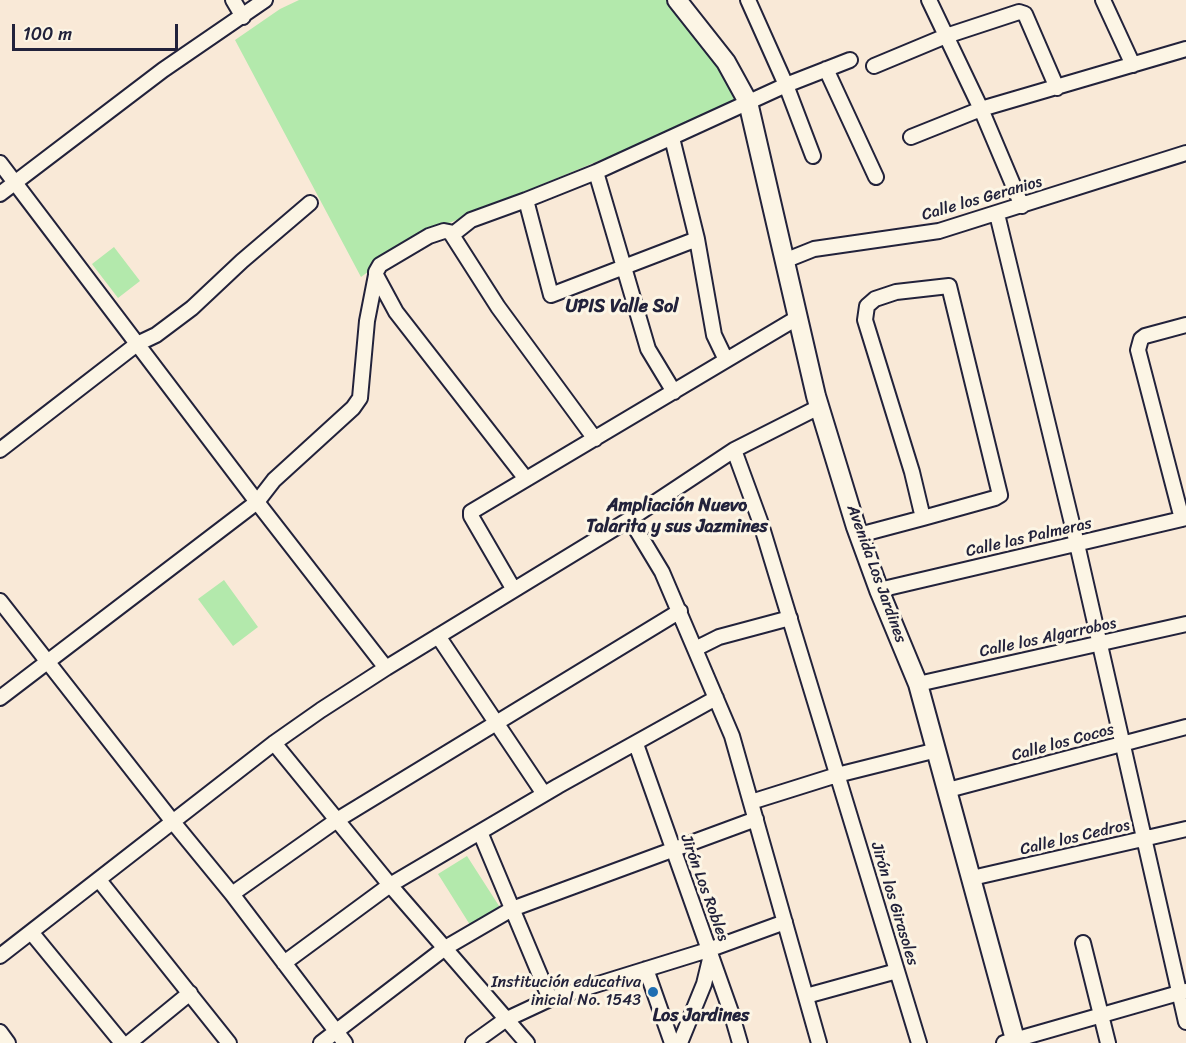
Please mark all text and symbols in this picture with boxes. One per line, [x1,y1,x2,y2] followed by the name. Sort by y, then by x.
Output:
[15,12,182,50] scale bar
[23,18,72,50] text: 100 m
[920,173,1044,225] street label: Calle los Geranios
[566,296,678,318] district label: UPIS Valle Sol
[586,495,768,538] district label: Ampliación Nuevo Talarita y sus Jazmines
[842,502,910,646] street label: Avenida Los Jardines
[964,514,1094,562] street label: Calle las Palmeras
[978,614,1118,662] street label: Calle los Algarrobos
[1010,720,1116,766] street label: Calle los Cocos
[1018,816,1132,860] street label: Calle los Cedros
[676,832,732,944] street label: Jirón Los Robles
[866,840,922,968] street label: Jirón los Girasoles
[491,973,641,1011] place label: Institución educativa inicial No. 1543
[646,985,660,999] marker: Institución educativa inicial No. 1543
[653,1005,749,1027] district label: Los Jardines

